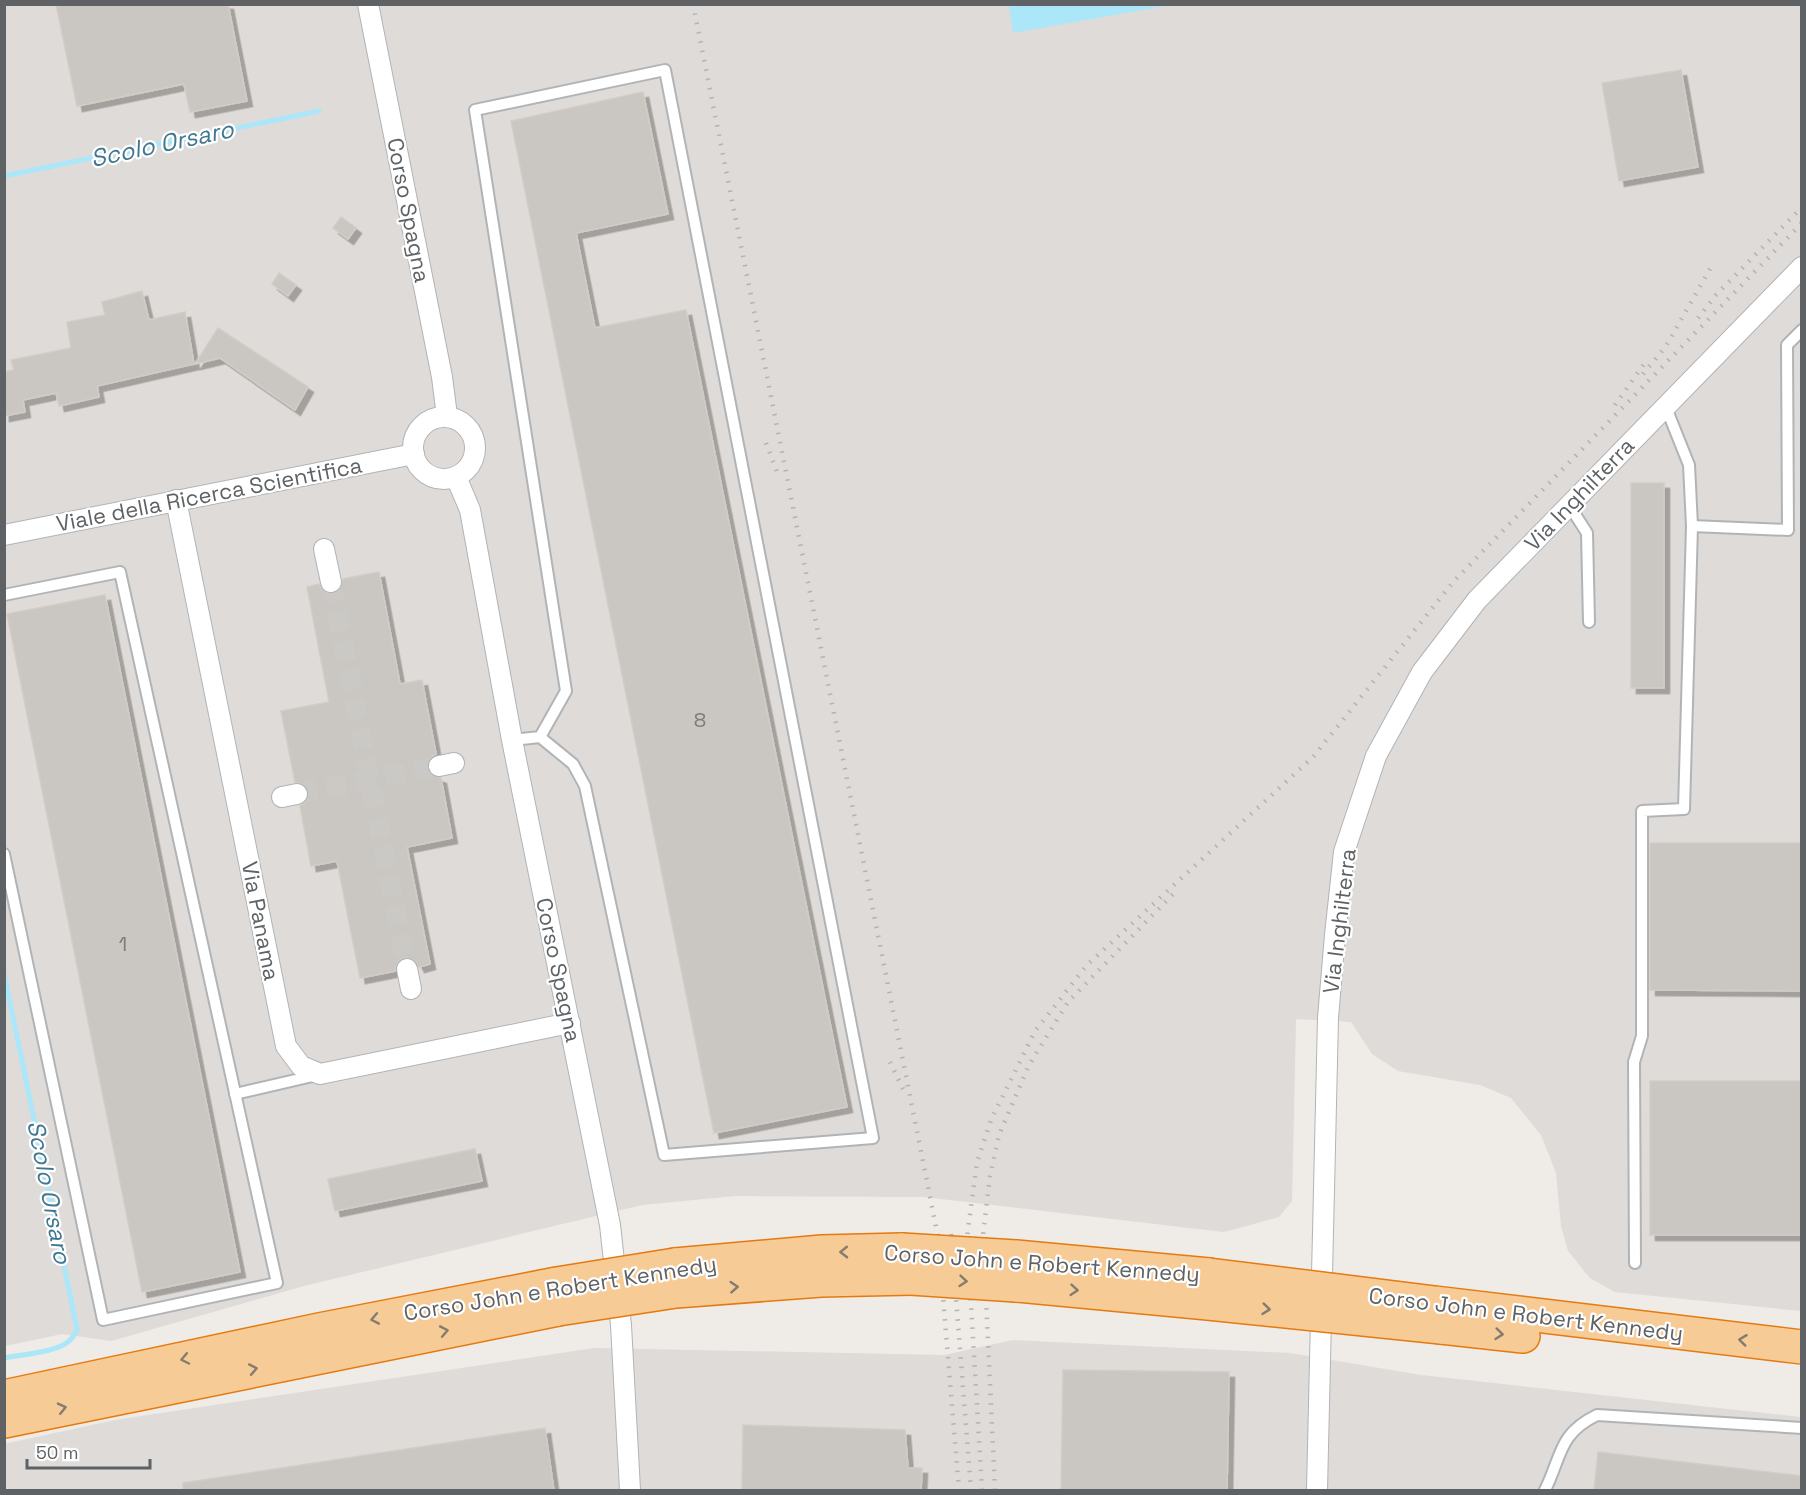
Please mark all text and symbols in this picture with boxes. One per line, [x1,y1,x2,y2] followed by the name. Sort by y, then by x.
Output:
[88,113,237,174] water label: Scolo Orsaro
[381,135,437,285] street label: Corso Spagna
[1518,431,1640,556] street label: Via Inghilterra
[54,451,365,537] street label: Viale della Ricerca Scientifica
[694,707,706,733] house number: 8
[1316,846,1362,995] street label: Via Inghilterra
[236,859,286,983] street label: Via Panama
[530,895,588,1045] street label: Corso Spagna
[119,931,127,957] house number: 1
[20,1118,79,1267] water label: Scolo Orsaro
[883,1238,1201,1288] street label: Corso John e Robert Kennedy
[839,1246,848,1258] one-way arrow
[402,1249,718,1327] street label: Corso John e Robert Kennedy
[959,1274,968,1287] one-way arrow
[729,1281,738,1294] one-way arrow
[1367,1281,1685,1347] street label: Corso John e Robert Kennedy
[1069,1283,1078,1296] one-way arrow
[1261,1302,1271,1315] one-way arrow
[371,1312,381,1325] one-way arrow
[439,1325,449,1338] one-way arrow
[1495,1327,1504,1339] one-way arrow
[1739,1334,1748,1347] one-way arrow
[180,1351,190,1364] one-way arrow
[247,1363,257,1376] one-way arrow
[56,1402,66,1415] one-way arrow
[27,1432,150,1470] scale bar
[36,1441,78,1464] text: 50 m

